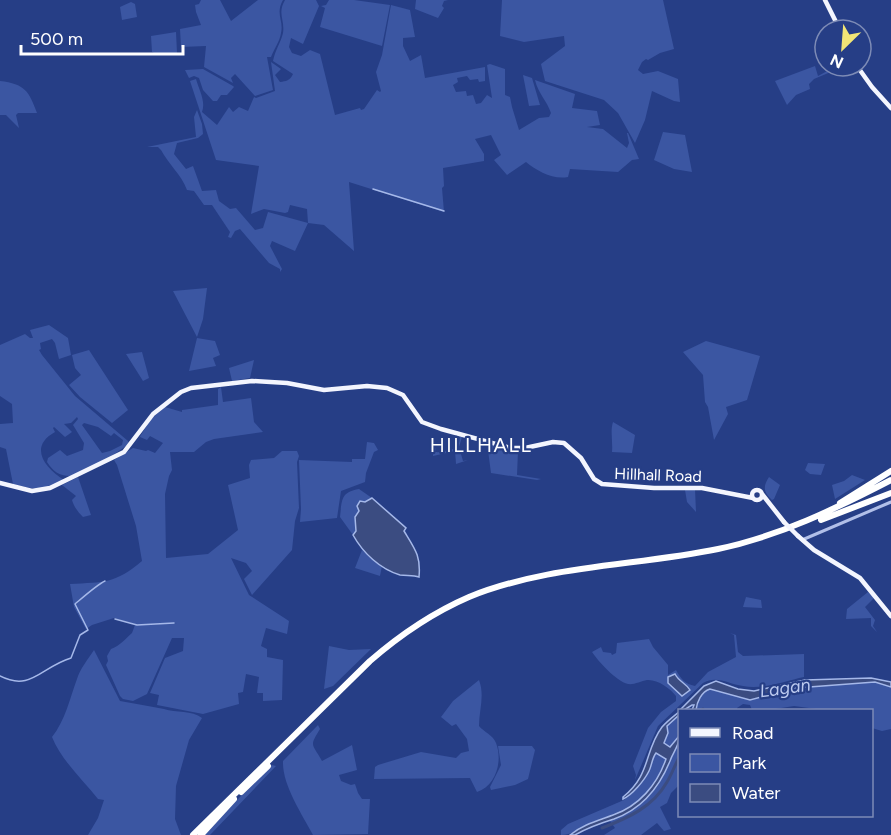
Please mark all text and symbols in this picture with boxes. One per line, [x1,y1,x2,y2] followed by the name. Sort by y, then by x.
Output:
[21,18,183,56] scale bar
[813,18,873,78] north arrow
[30,28,83,50] text: 500 m
[827,50,846,72] text: N
[430,433,532,457] district label: HILLHALL
[614,464,702,486] street label: Hillhall Road
[758,674,812,702] water label: Lagan
[678,709,873,817] legend
[732,722,773,744] text: Road
[732,752,767,774] text: Park
[732,782,780,804] text: Water

